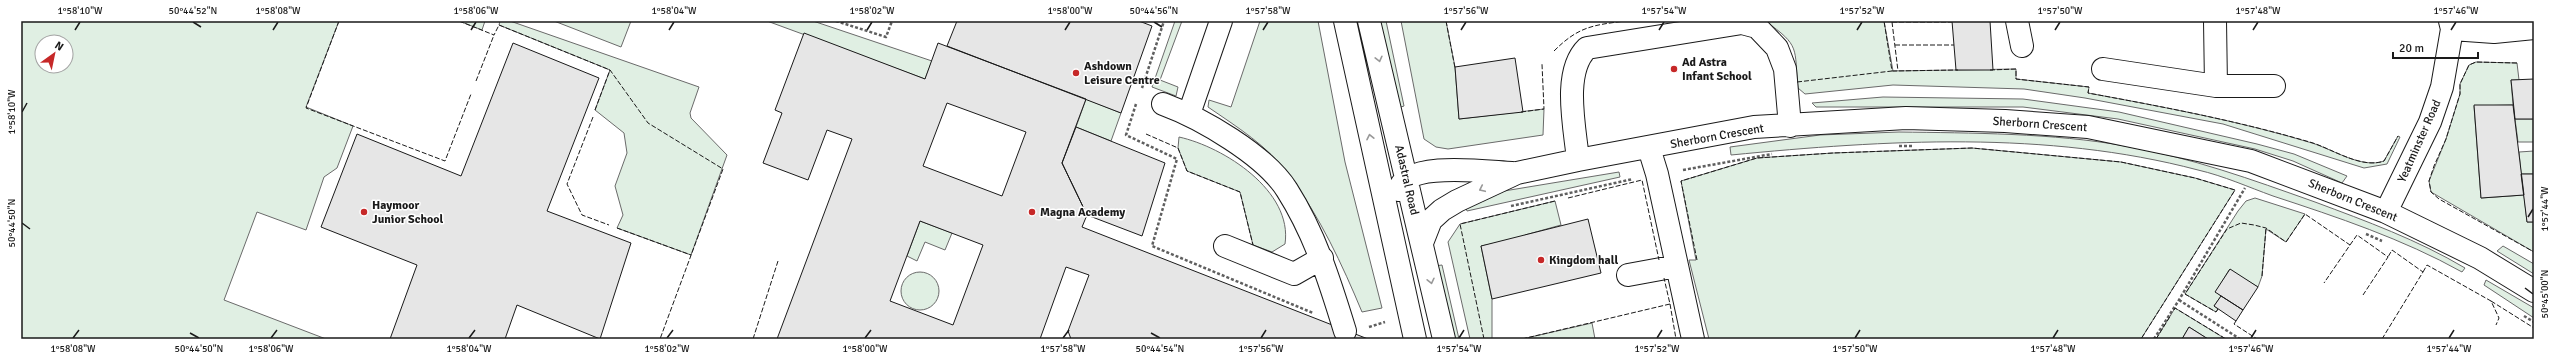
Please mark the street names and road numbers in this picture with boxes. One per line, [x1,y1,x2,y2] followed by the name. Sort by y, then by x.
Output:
[2395,98,2444,185] street label: Yeatminster Road
[1992,114,2088,135] street label: Sherborn Crescent
[1669,121,1765,152] street label: Sherborn Crescent
[1391,144,1422,217] street label: Adastral Road
[2306,176,2400,225] street label: Sherborn Crescent

